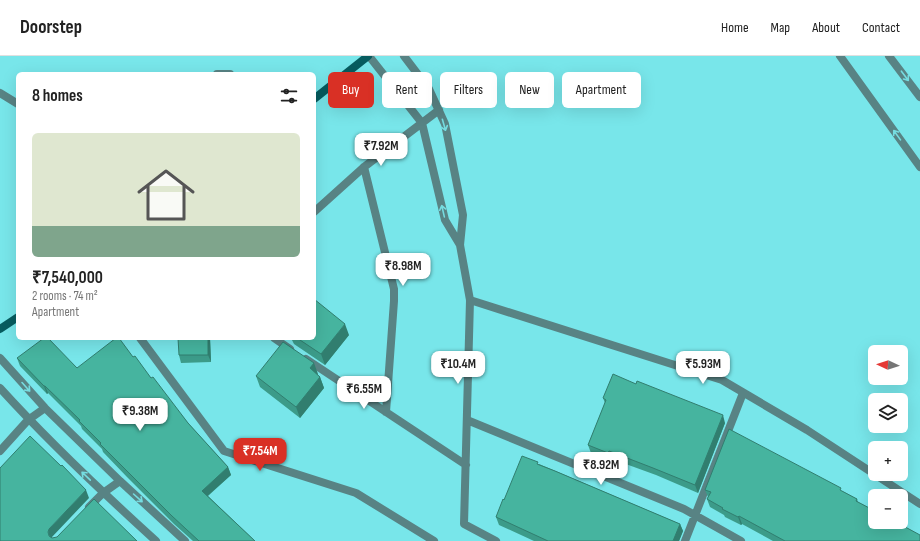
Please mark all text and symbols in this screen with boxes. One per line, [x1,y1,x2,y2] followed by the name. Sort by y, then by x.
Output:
[20,16,82,39] text: Doorstep
[721,19,749,36] text: Home
[771,19,790,36] text: Map
[812,19,840,36] text: About
[862,19,900,36] text: Contact
[900,71,909,82] one-way arrow
[328,72,374,108] chip: Buy
[382,72,432,108] chip: Rent
[440,72,497,108] chip: Filters
[505,72,554,108] chip: New
[562,72,641,108] chip: Apartment
[278,85,300,107] icon: filters
[32,86,83,106] text: 8 homes
[441,118,449,131] one-way arrow
[893,130,901,141] one-way arrow
[348,133,414,167] pin: ₹7.92M
[364,138,398,154] text: ₹7.92M
[130,159,202,231] icon: home
[438,205,446,218] one-way arrow
[370,253,436,287] pin: ₹8.98M
[385,258,421,274] text: ₹8.98M
[32,268,103,288] text: ₹7,540,000
[32,288,98,304] text: 2 rooms · 74 m²
[32,304,79,320] text: Apartment
[868,345,908,385] north arrow
[868,345,908,529] map controls
[425,351,491,385] pin: ₹10.4M
[670,351,736,385] pin: ₹5.93M
[440,356,476,372] text: ₹10.4M
[685,356,721,372] text: ₹5.93M
[331,376,397,410] pin: ₹6.55M
[346,381,382,397] text: ₹6.55M
[21,382,31,392] one-way arrow
[868,393,908,433] button: layers
[107,398,173,432] pin: ₹9.38M
[122,403,158,419] text: ₹9.38M
[227,438,293,472] pin: ₹7.54M
[868,441,908,481] button: +
[243,443,277,459] text: ₹7.54M
[568,452,634,486] pin: ₹8.92M
[583,457,619,473] text: ₹8.92M
[81,471,91,481] one-way arrow
[868,489,908,529] button: −
[133,493,143,503] one-way arrow

